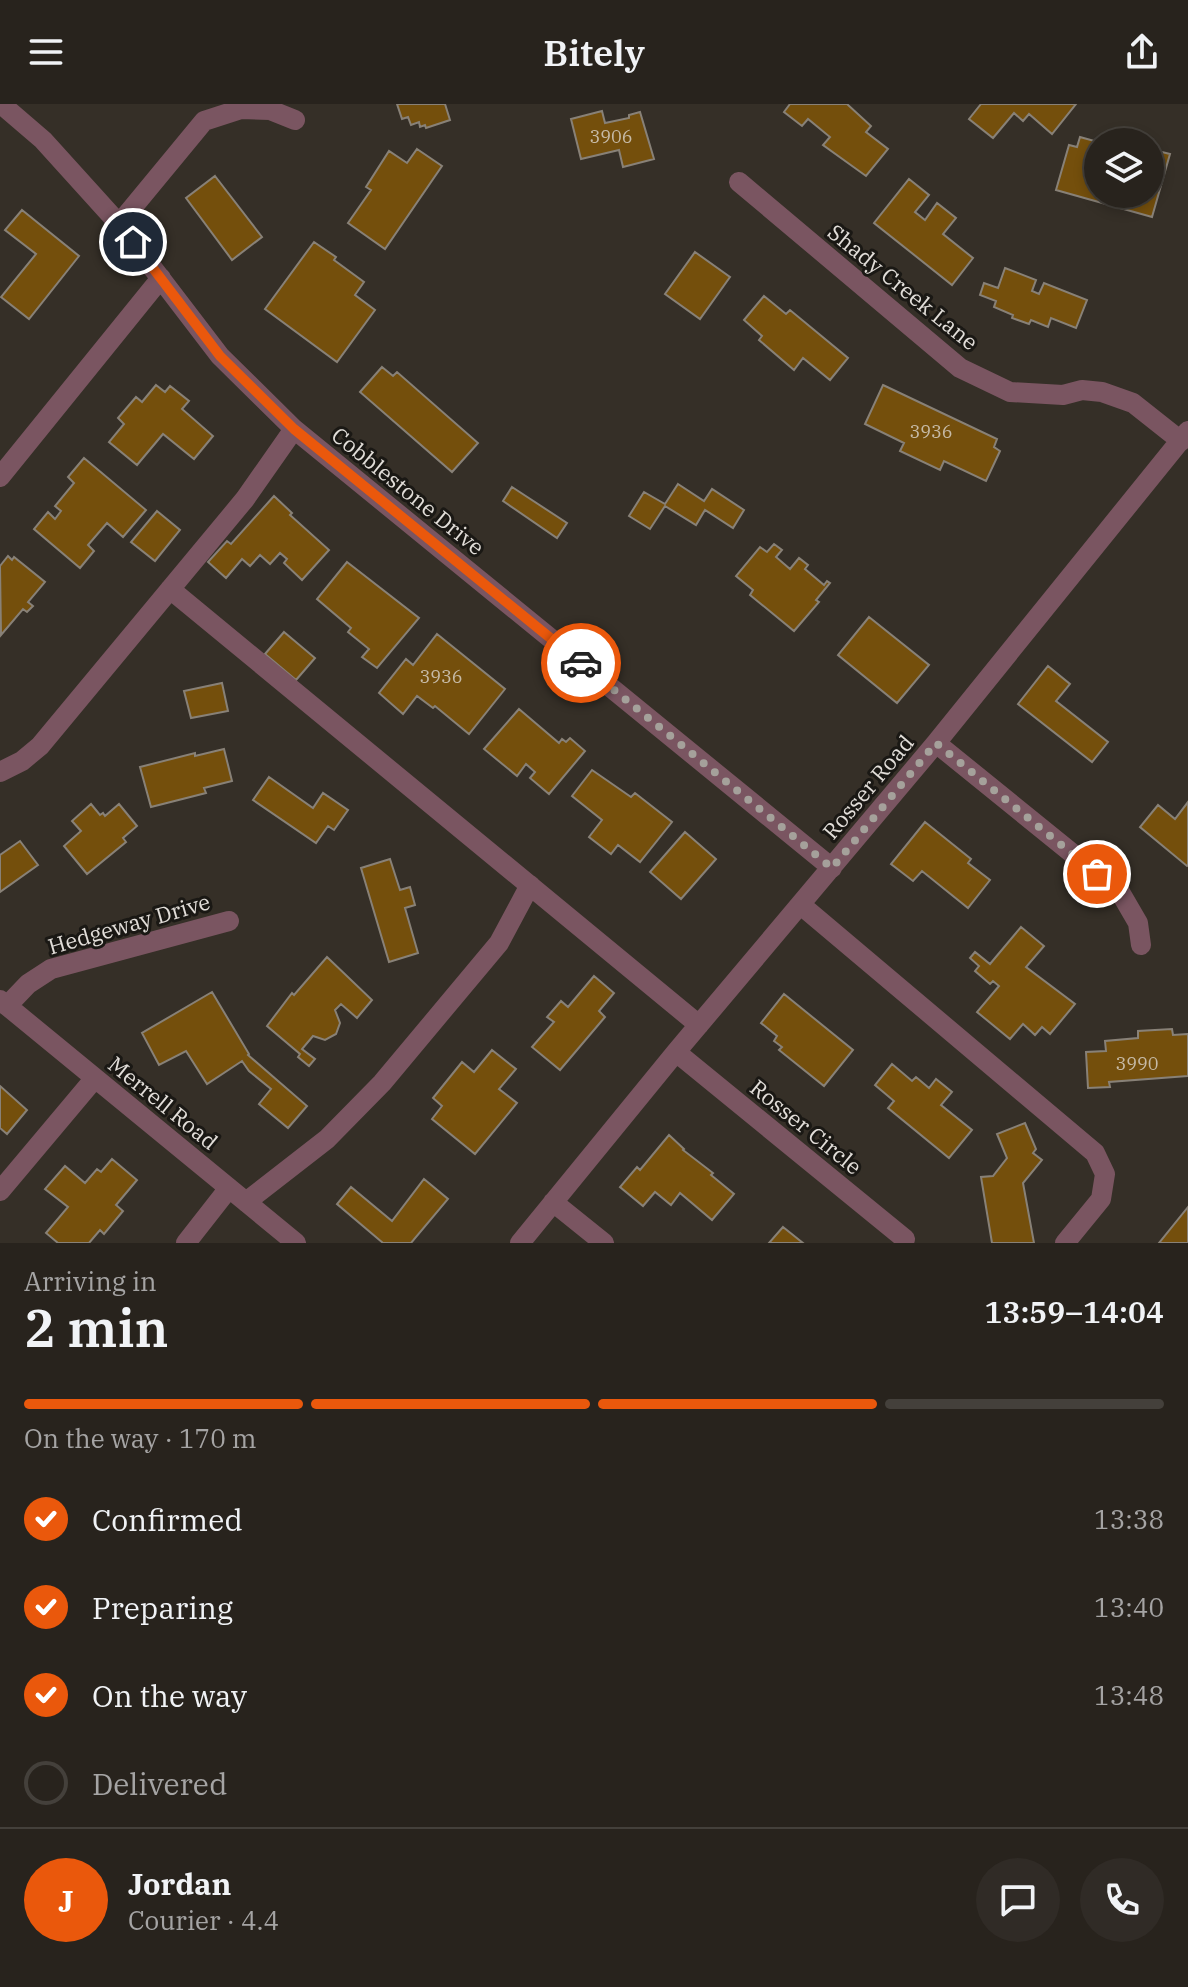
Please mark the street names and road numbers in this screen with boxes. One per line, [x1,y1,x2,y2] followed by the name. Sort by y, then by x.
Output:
[822,217,984,356] street label: Shady Creek Lane
[326,420,491,561] street label: Cobblestone Drive
[816,729,920,845] street label: Rosser Road
[44,887,213,961] street label: Hedgeway Drive
[102,1049,224,1156] street label: Merrell Road
[745,1073,868,1181] street label: Rosser Circle

